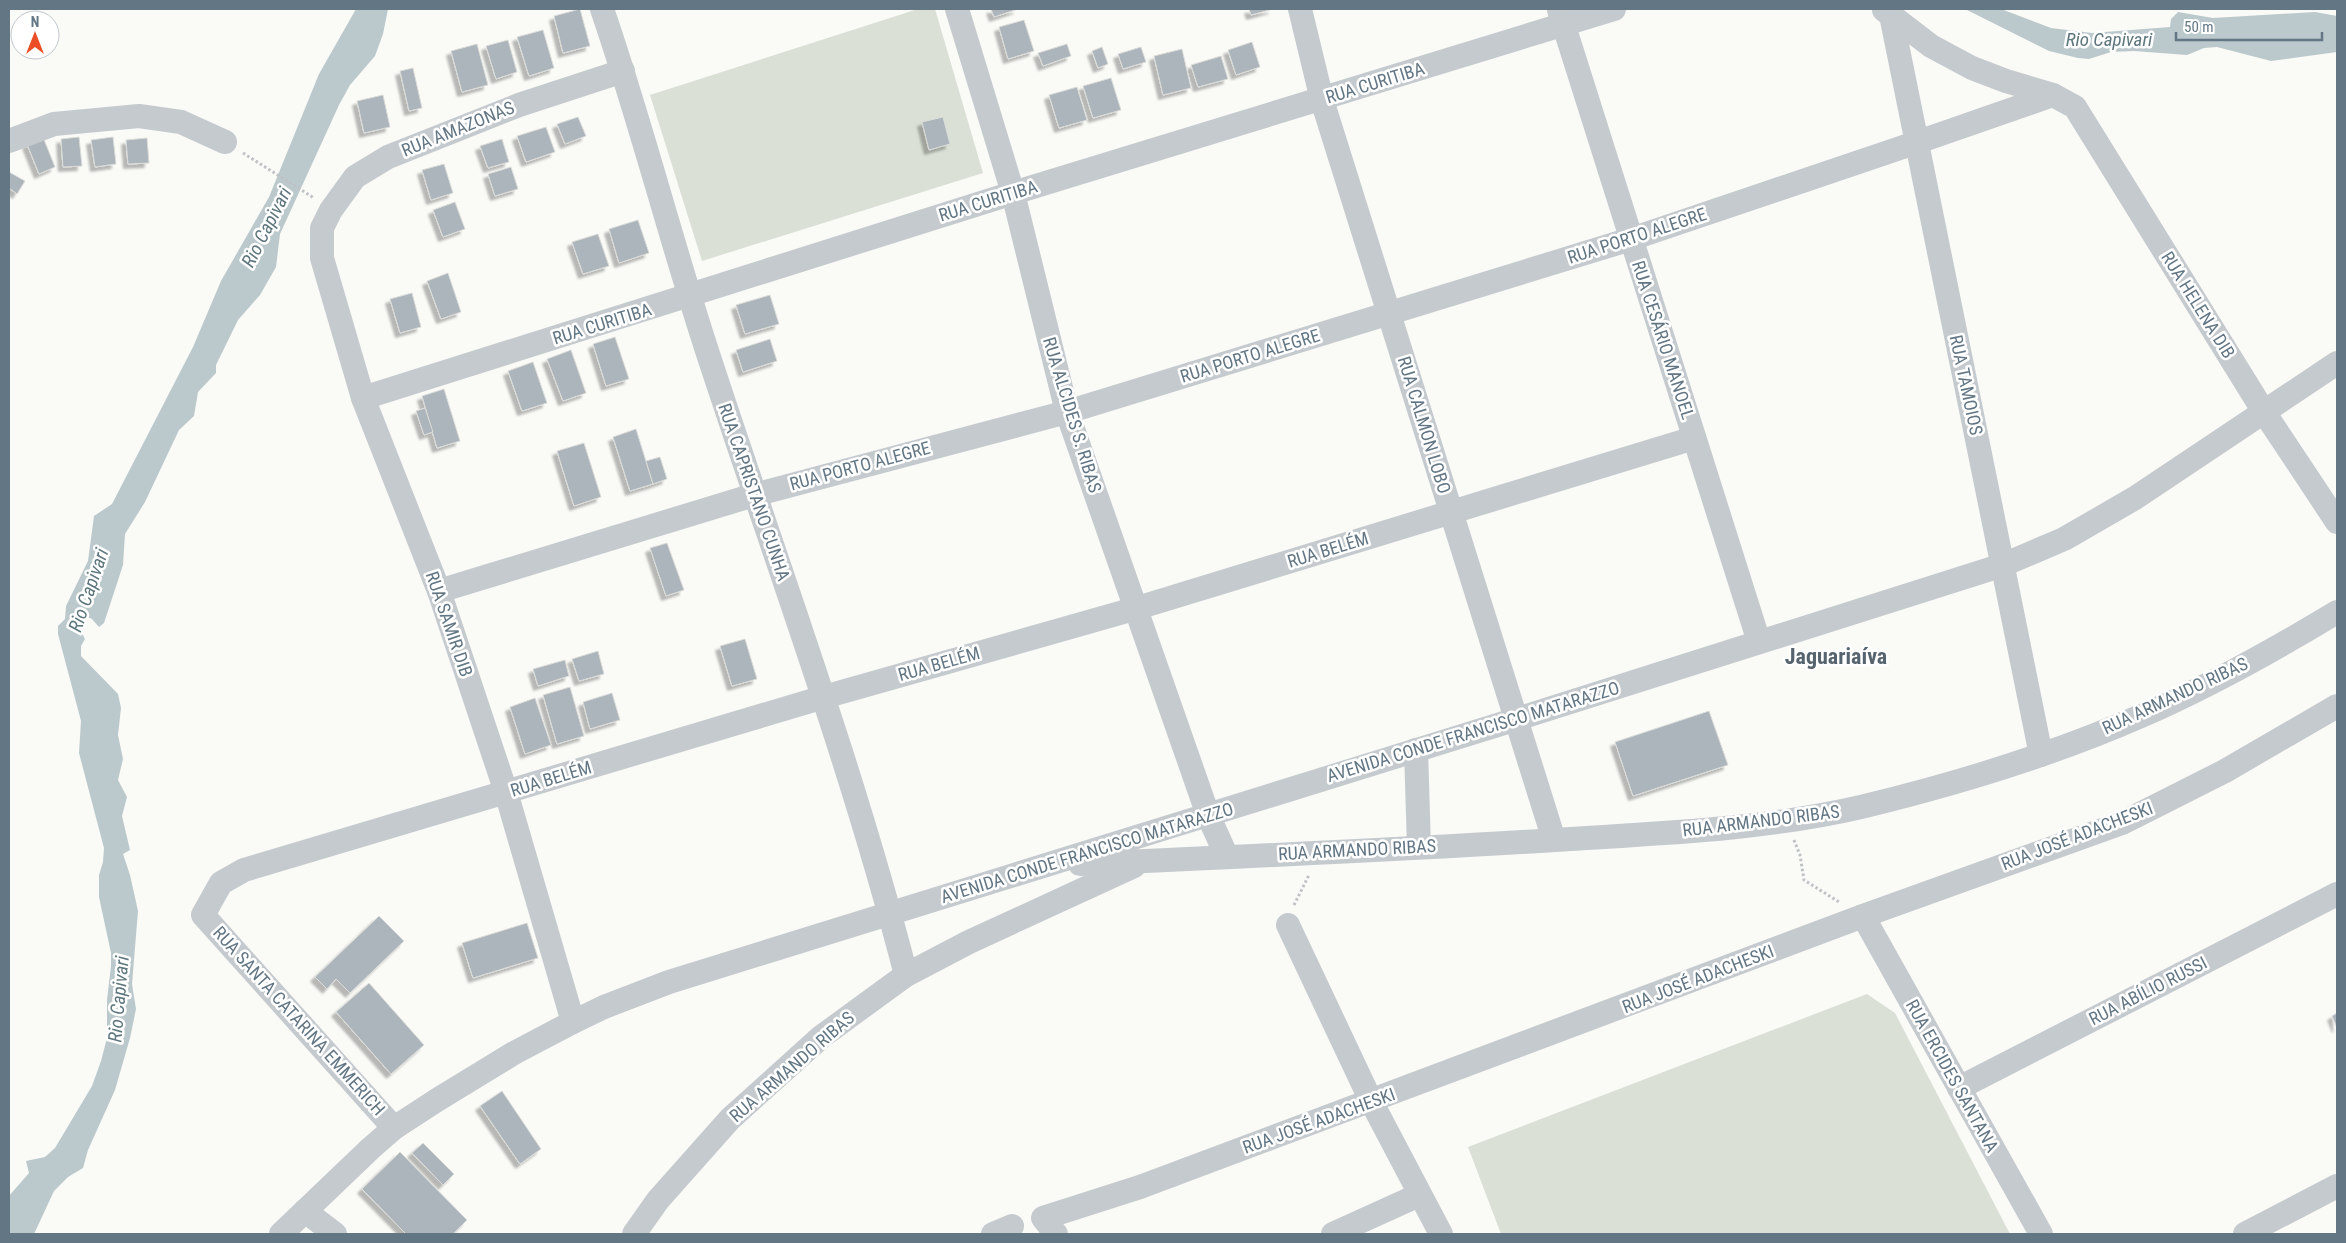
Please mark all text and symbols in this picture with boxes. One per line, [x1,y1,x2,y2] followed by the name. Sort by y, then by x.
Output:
[10,10,60,60] north arrow
[2176,10,2322,42] scale bar
[31,14,39,30] text: N
[2184,18,2214,36] text: 50 m
[2066,28,2153,51] water label: Rio Capivari
[1323,57,1427,107] street label: RUA CURITIBA
[398,96,517,161] street label: RUA AMAZONAS
[936,175,1040,225] street label: RUA CURITIBA
[237,183,297,271] water label: Rio Capivari
[1565,203,1709,268] street label: RUA PORTO ALEGRE
[2157,247,2240,362] street label: RUA HELENA DIB
[1628,258,1699,422] street label: RUA CESÁRIO MANOEL
[550,298,654,348] street label: RUA CURITIBA
[1178,324,1322,387] street label: RUA PORTO ALEGRE
[1946,333,1987,437] street label: RUA TAMOIOS
[1039,335,1106,495] street label: RUA ALCIDES S. RIBAS
[1394,354,1455,496] street label: RUA CALMON LOBO
[714,400,795,584] street label: RUA CAPRISTANO CUNHA
[787,437,933,494] street label: RUA PORTO ALEGRE
[1285,527,1371,572] street label: RUA BELÉM
[64,545,114,635] water label: Rio Capivari
[422,568,477,679] street label: RUA SAMIR DIB
[896,642,982,685] street label: RUA BELÉM
[1785,644,1887,669] district label: Jaguariaíva
[2099,653,2251,738] street label: RUA ARMANDO RIBAS
[1324,677,1622,786] street label: AVENIDA CONDE FRANCISCO MATARAZZO
[508,756,594,801] street label: RUA BELÉM
[1998,797,2156,874] street label: RUA JOSÉ ADACHESKI
[938,798,1236,907] street label: AVENIDA CONDE FRANCISCO MATARAZZO
[1681,800,1841,841] street label: RUA ARMANDO RIBAS
[1278,835,1436,864] street label: RUA ARMANDO RIBAS
[209,922,390,1119] street label: RUA SANTA CATARINA EMMERICH
[1619,940,1777,1017] street label: RUA JOSÉ ADACHESKI
[2085,952,2210,1029] street label: RUA ABÍLIO RUSSI
[103,954,134,1043] water label: Rio Capivari
[1902,996,2003,1156] street label: RUA ERCIDES SANTANA
[725,1007,858,1126] street label: RUA ARMANDO RIBAS
[1240,1083,1398,1158] street label: RUA JOSÉ ADACHESKI

